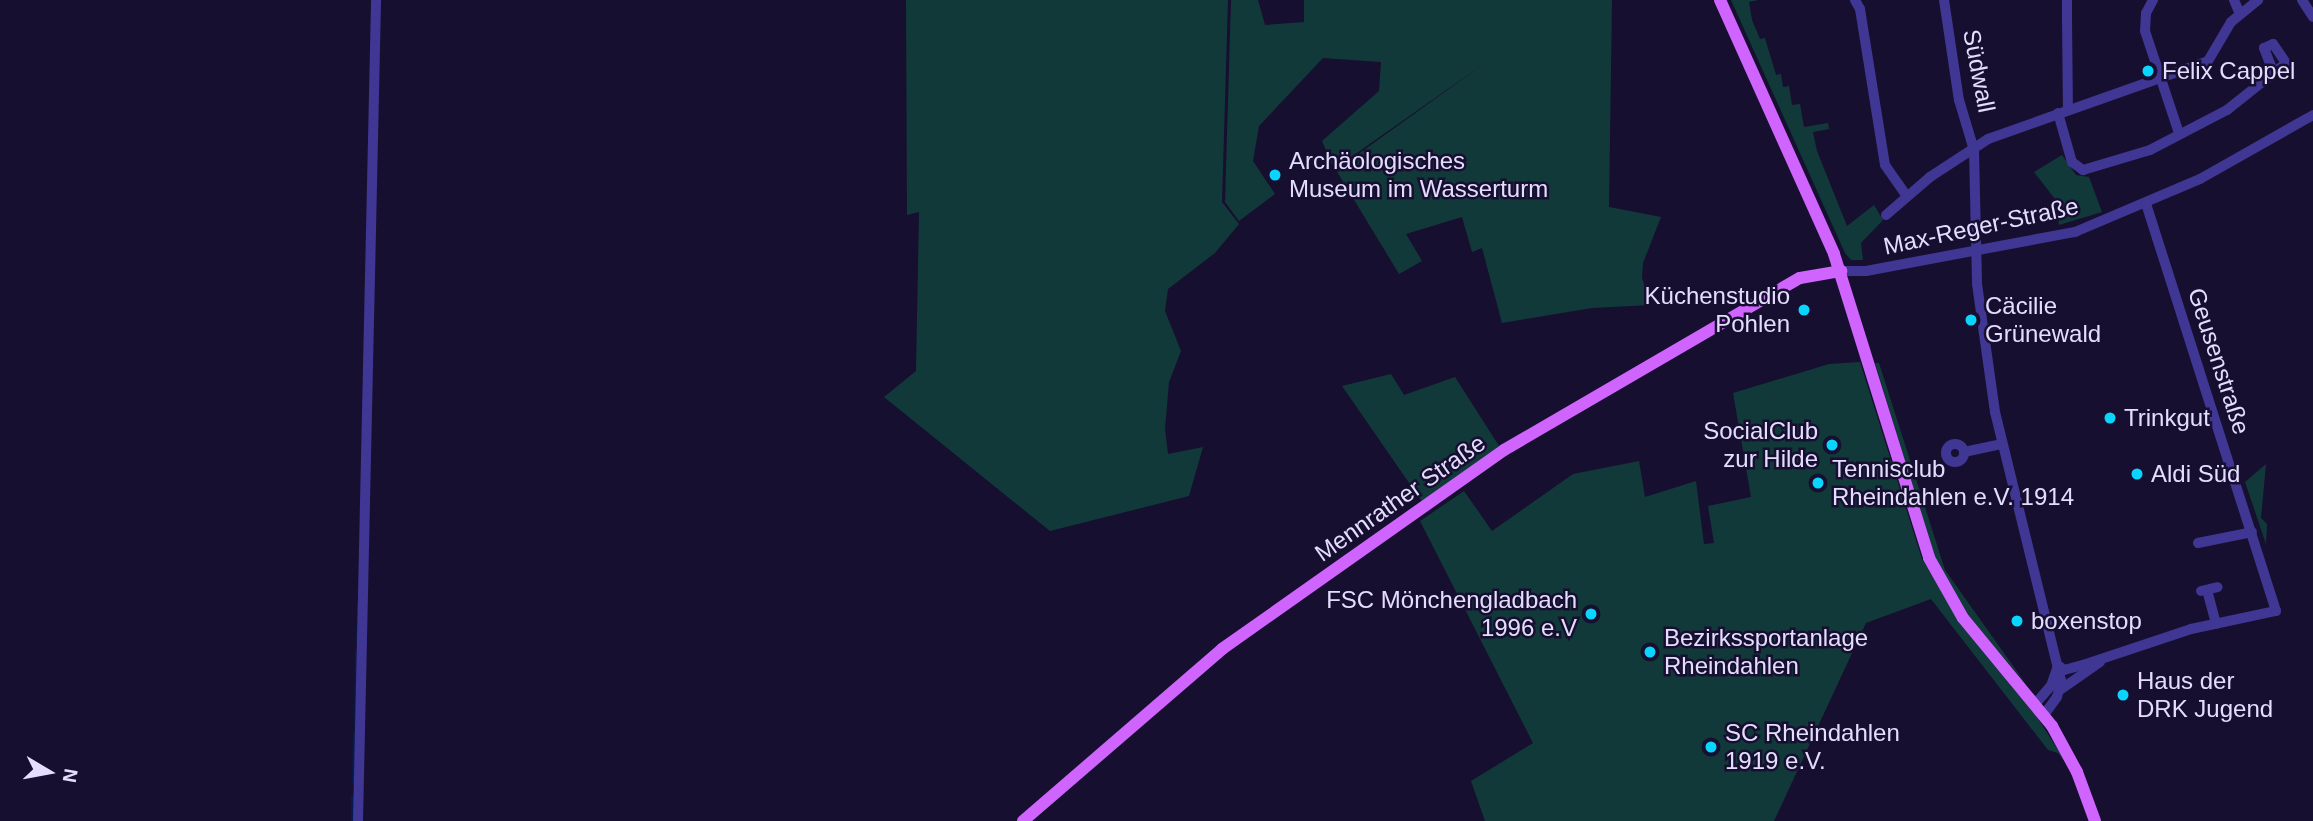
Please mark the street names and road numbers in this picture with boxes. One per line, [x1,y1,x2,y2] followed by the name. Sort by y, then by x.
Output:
[1957,27,2001,115] street label: Südwall
[1881,191,2081,261] street label: Max-Reger-Straße
[2182,284,2256,438] street label: Geusenstraße
[1309,428,1491,568] street label: Mennrather Straße

